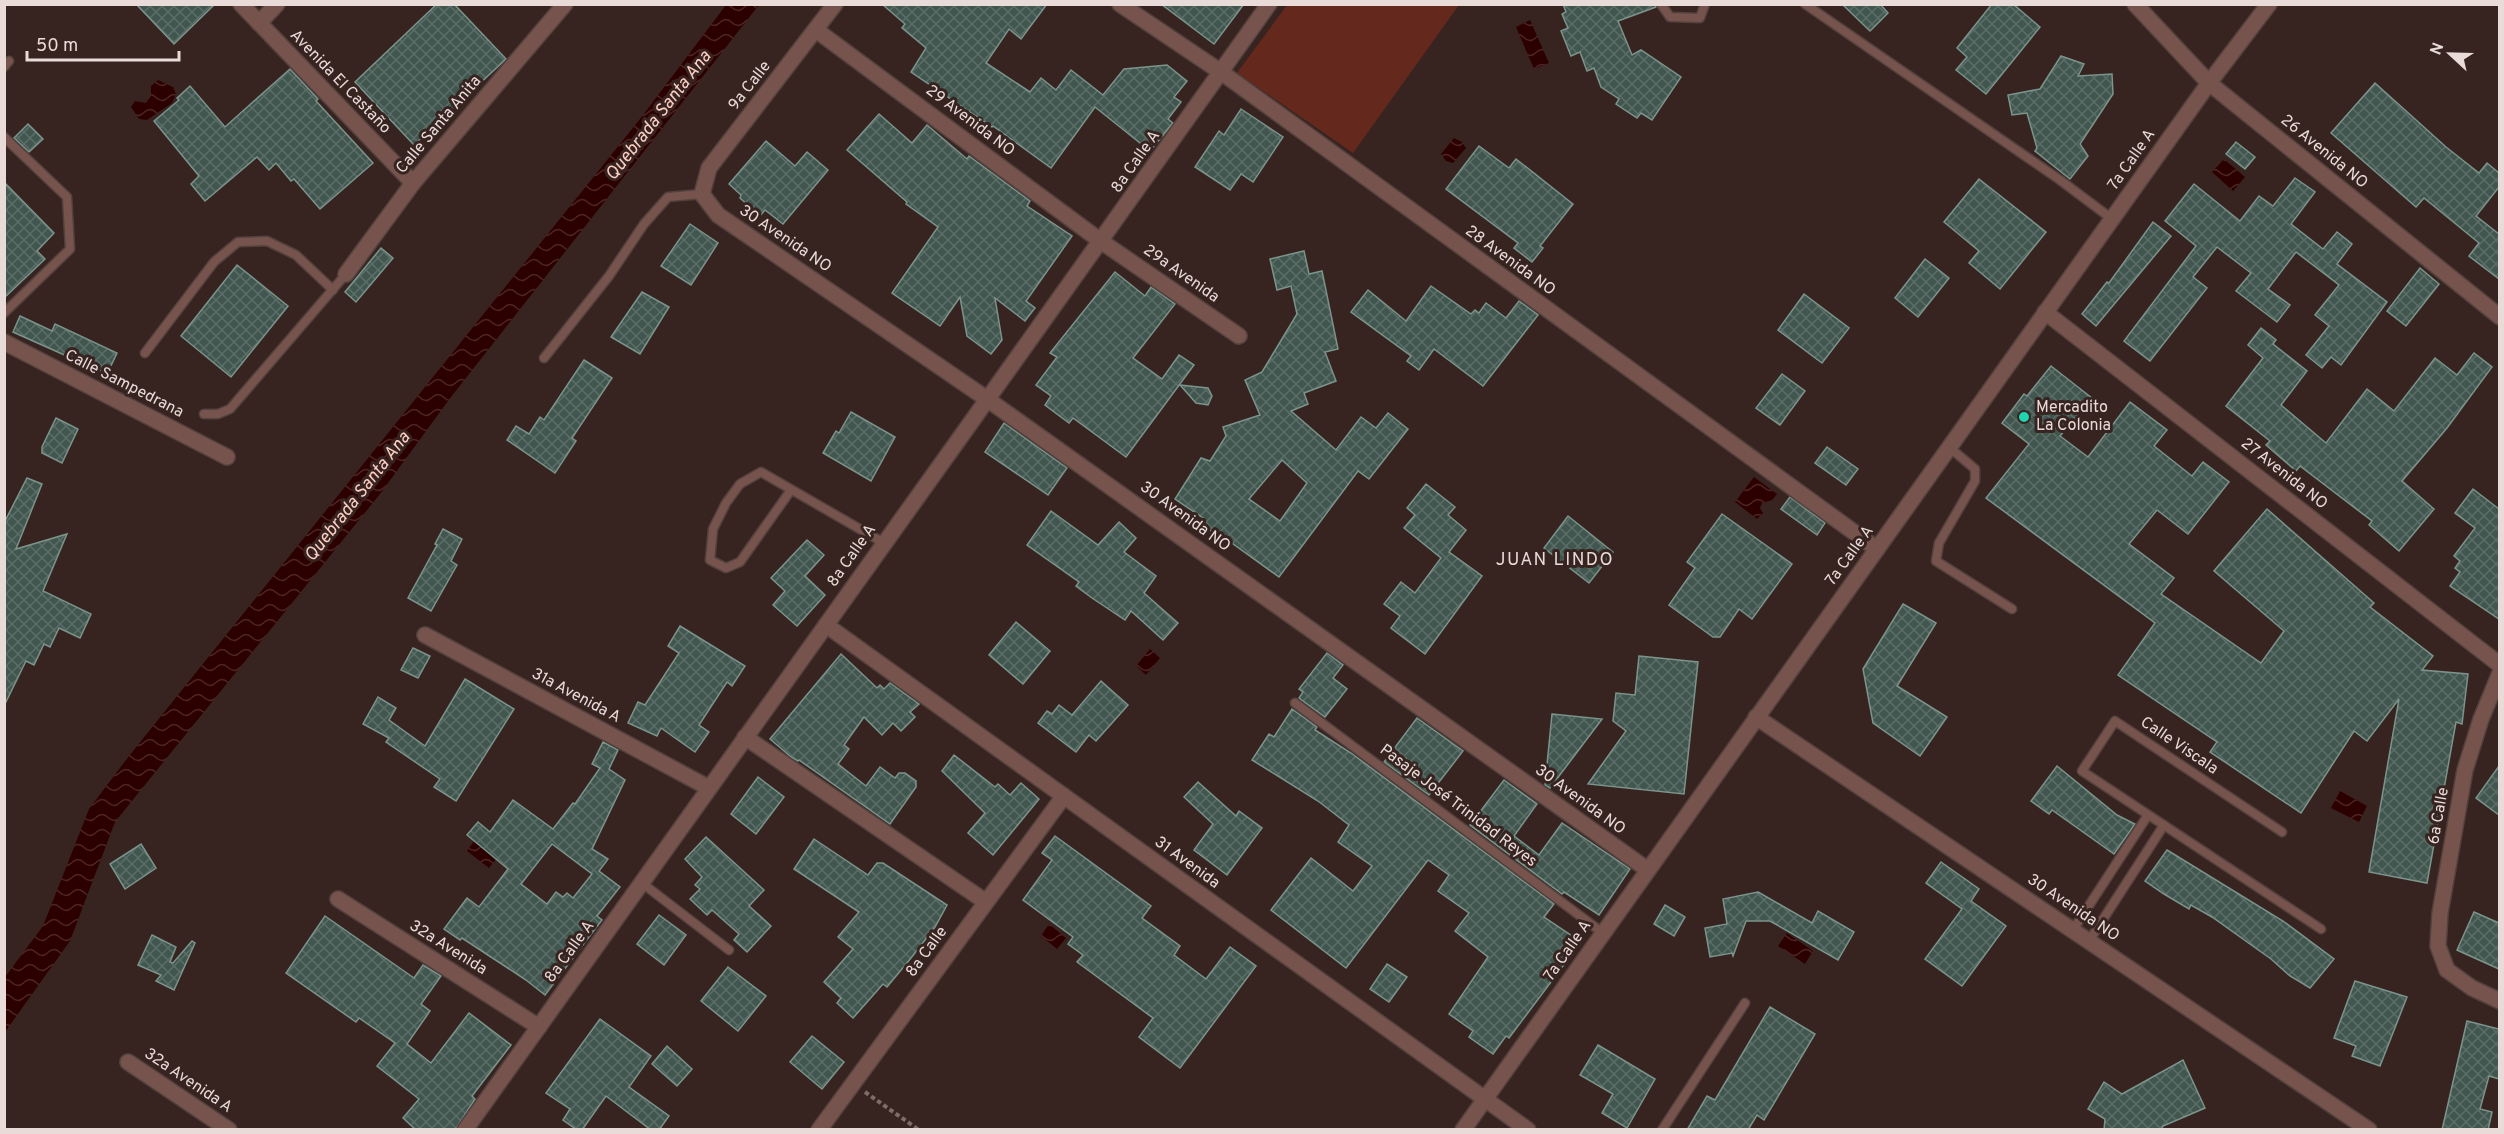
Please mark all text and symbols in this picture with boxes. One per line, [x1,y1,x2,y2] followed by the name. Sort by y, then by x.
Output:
[27,24,178,62] scale bar
[2420,24,2480,84] north arrow
[285,26,395,138] street label: Avenida El Castaño
[36,35,78,58] text: 50 m
[2427,40,2449,58] text: N
[601,46,717,186] water label: Quebrada Santa Ana
[724,57,776,115] street label: 9a Calle
[392,72,486,178] street label: Calle Santa Anita
[921,81,1019,161] street label: 29 Avenida NO
[2276,111,2372,193] street label: 26 Avenida NO
[2104,126,2160,194] street label: 7a Calle A
[1107,127,1165,197] street label: 8a Calle A
[735,201,835,277] street label: 30 Avenida NO
[1461,222,1559,300] street label: 28 Avenida NO
[1139,240,1223,308] street label: 29a Avenida
[61,345,187,423] street label: Calle Sampedrana
[2036,398,2111,436] place label: Mercadito La Colonia
[2017,410,2031,424] marker: Mercadito La Colonia
[300,427,416,567] water label: Quebrada Santa Ana
[2237,434,2331,514] street label: 27 Avenida NO
[1136,477,1234,557] street label: 30 Avenida NO
[823,521,881,591] street label: 8a Calle A
[1821,522,1879,590] street label: 7a Calle A
[1496,549,1614,572] district label: JUAN LINDO
[528,664,624,728] street label: 31a Avenida A
[2136,713,2222,779] street label: Calle Viscala
[1375,740,1541,872] street label: Pasaje José Trinidad Reyes
[1531,760,1629,840] street label: 30 Avenida NO
[2424,786,2454,846] street label: 6a Calle
[1150,833,1224,893] street label: 31 Avenida
[2023,870,2123,946] street label: 30 Avenida NO
[405,916,491,980] street label: 32a Avenida
[541,917,599,987] street label: 8a Calle A
[1540,917,1596,985] street label: 7a Calle A
[902,923,952,981] street label: 8a Calle
[140,1044,236,1118] street label: 32a Avenida A

